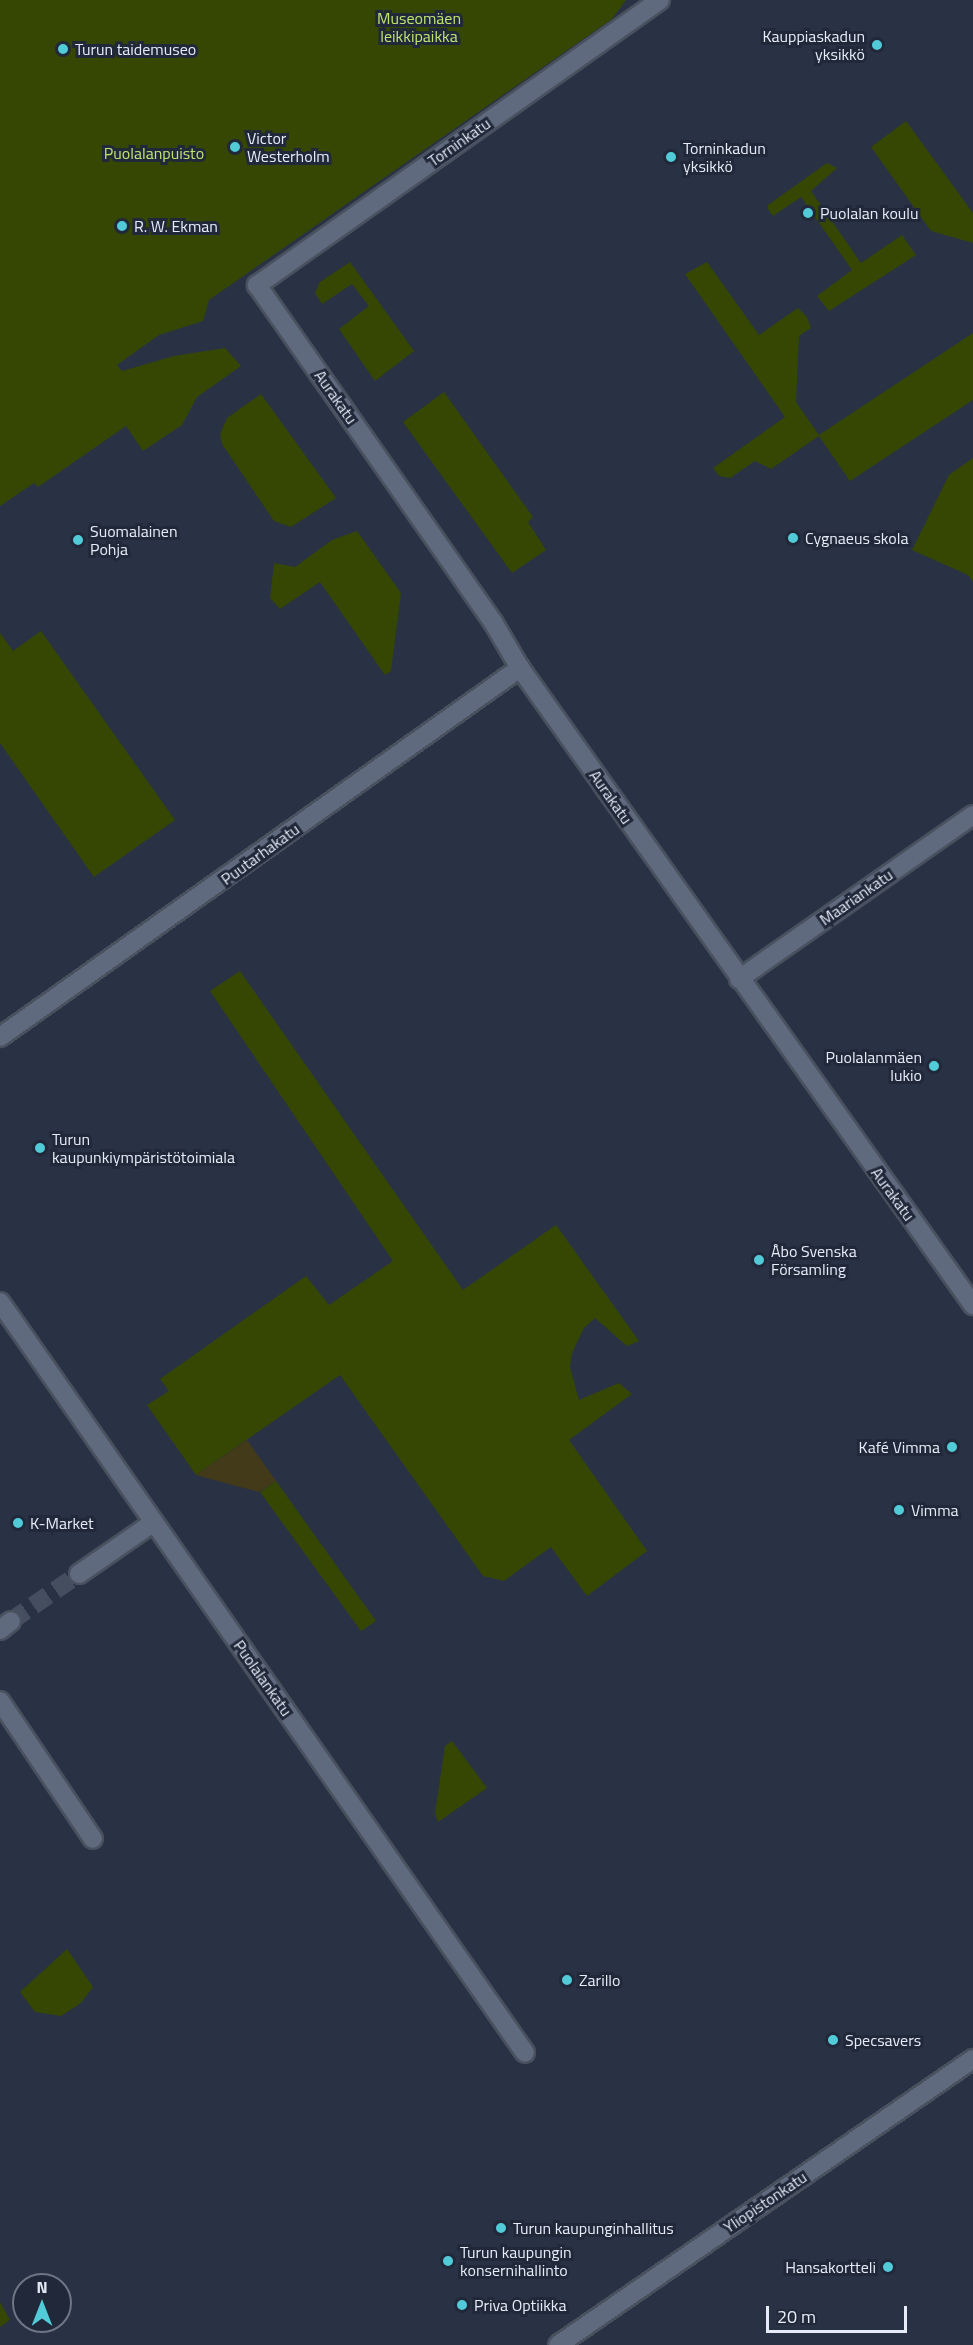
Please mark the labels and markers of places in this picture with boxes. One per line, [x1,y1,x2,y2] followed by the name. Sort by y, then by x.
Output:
[762,26,865,64] place label: Kauppiaskadun yksikkö
[870,38,884,52] marker: Kauppiaskadun yksikkö
[75,39,196,59] place label: Turun taidemuseo
[56,42,70,56] marker: Turun taidemuseo
[247,128,330,166] place label: Victor Westerholm
[683,138,766,176] place label: Torninkadun yksikkö
[228,140,242,154] marker: Victor Westerholm
[664,150,678,164] marker: Torninkadun yksikkö
[820,203,919,223] place label: Puolalan koulu
[801,206,815,220] marker: Puolalan koulu
[134,216,218,236] place label: R. W. Ekman
[115,219,129,233] marker: R. W. Ekman
[90,521,177,559] place label: Suomalainen Pohja
[805,528,908,548] place label: Cygnaeus skola
[786,531,800,545] marker: Cygnaeus skola
[71,533,85,547] marker: Suomalainen Pohja
[825,1047,922,1085] place label: Puolalanmäen lukio
[927,1059,941,1073] marker: Puolalanmäen lukio
[52,1129,235,1167] place label: Turun kaupunkiympäristötoimiala
[33,1141,47,1155] marker: Turun kaupunkiympäristötoimiala
[771,1241,857,1279] place label: Åbo Svenska Församling
[752,1253,766,1267] marker: Åbo Svenska Församling
[859,1437,940,1457] place label: Kafé Vimma
[945,1440,959,1454] marker: Kafé Vimma
[911,1500,959,1520] place label: Vimma
[892,1503,906,1517] marker: Vimma
[30,1513,94,1533] place label: K-Market
[11,1516,25,1530] marker: K-Market
[579,1970,620,1990] place label: Zarillo
[560,1973,574,1987] marker: Zarillo
[845,2030,921,2050] place label: Specsavers
[826,2033,840,2047] marker: Specsavers
[513,2218,674,2238] place label: Turun kaupunginhallitus
[494,2221,508,2235] marker: Turun kaupunginhallitus
[460,2242,572,2280] place label: Turun kaupungin konsernihallinto
[441,2254,455,2268] marker: Turun kaupungin konsernihallinto
[785,2257,876,2277] place label: Hansakortteli
[881,2260,895,2274] marker: Hansakortteli
[474,2295,566,2315] place label: Priva Optiikka
[455,2298,469,2312] marker: Priva Optiikka

